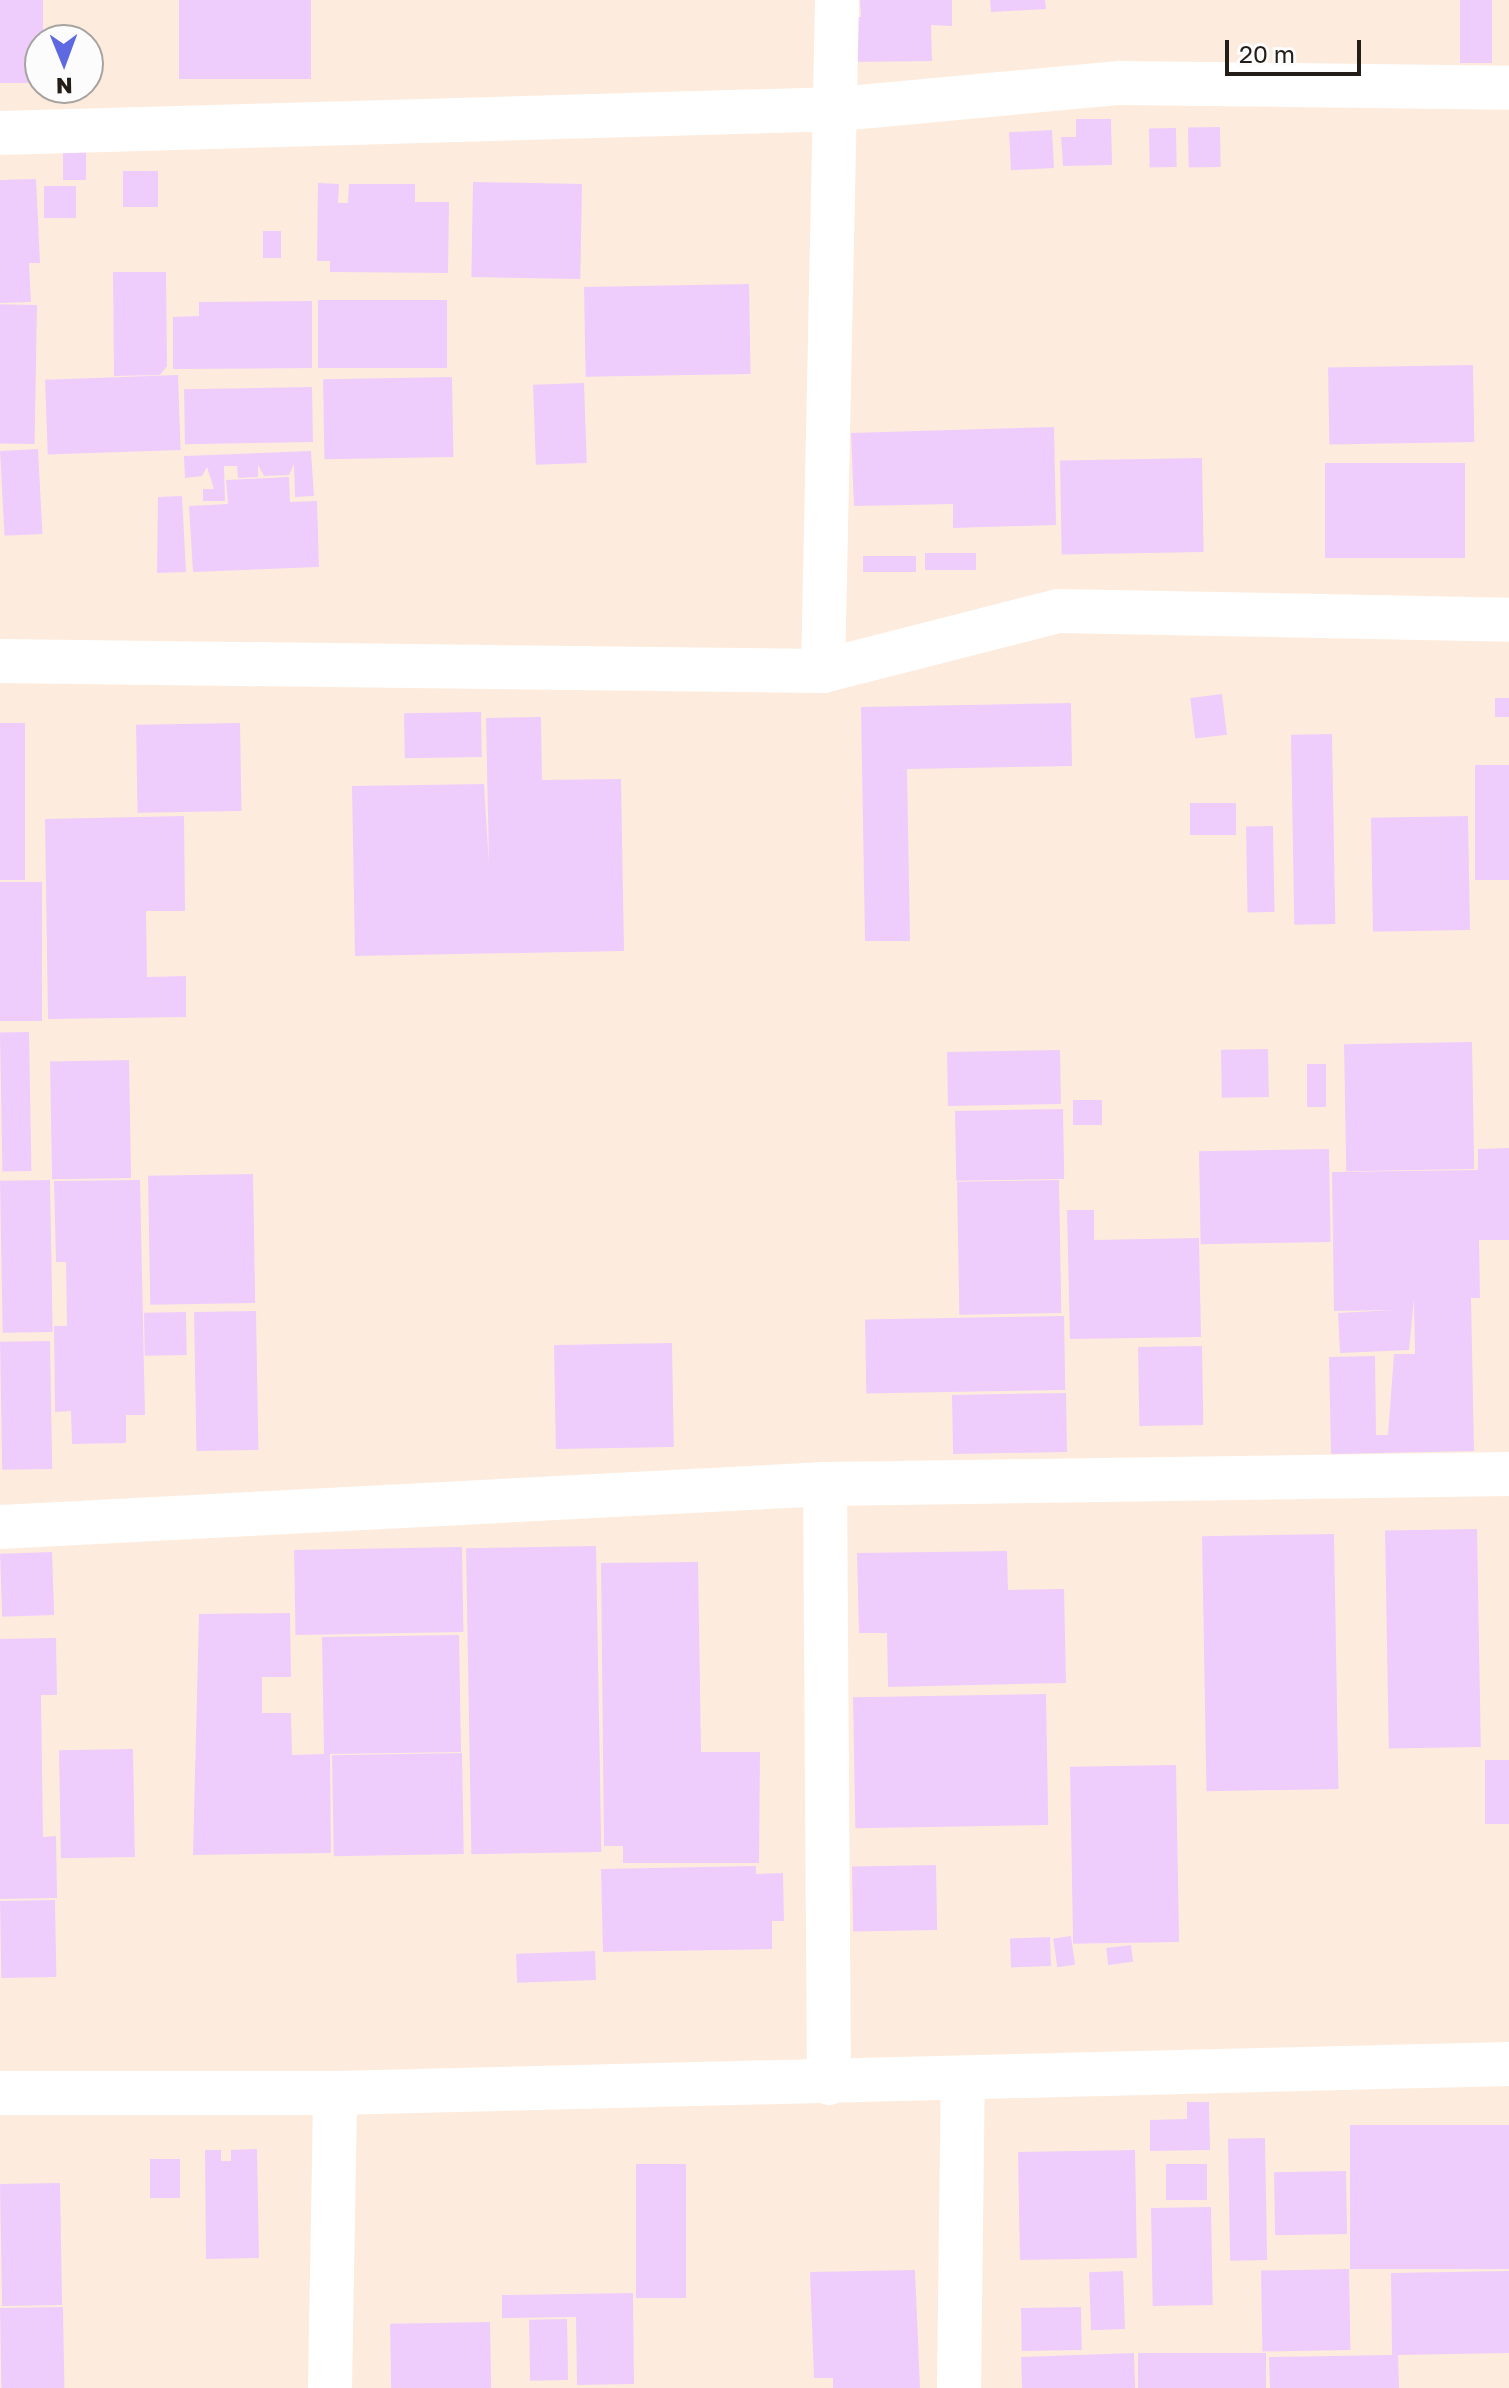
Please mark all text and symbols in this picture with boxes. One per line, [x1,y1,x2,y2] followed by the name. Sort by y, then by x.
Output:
[24,24,104,104] north arrow
[1229,24,1365,74] scale bar
[1239,39,1295,68] text: 20 m
[56,73,73,100] text: N

